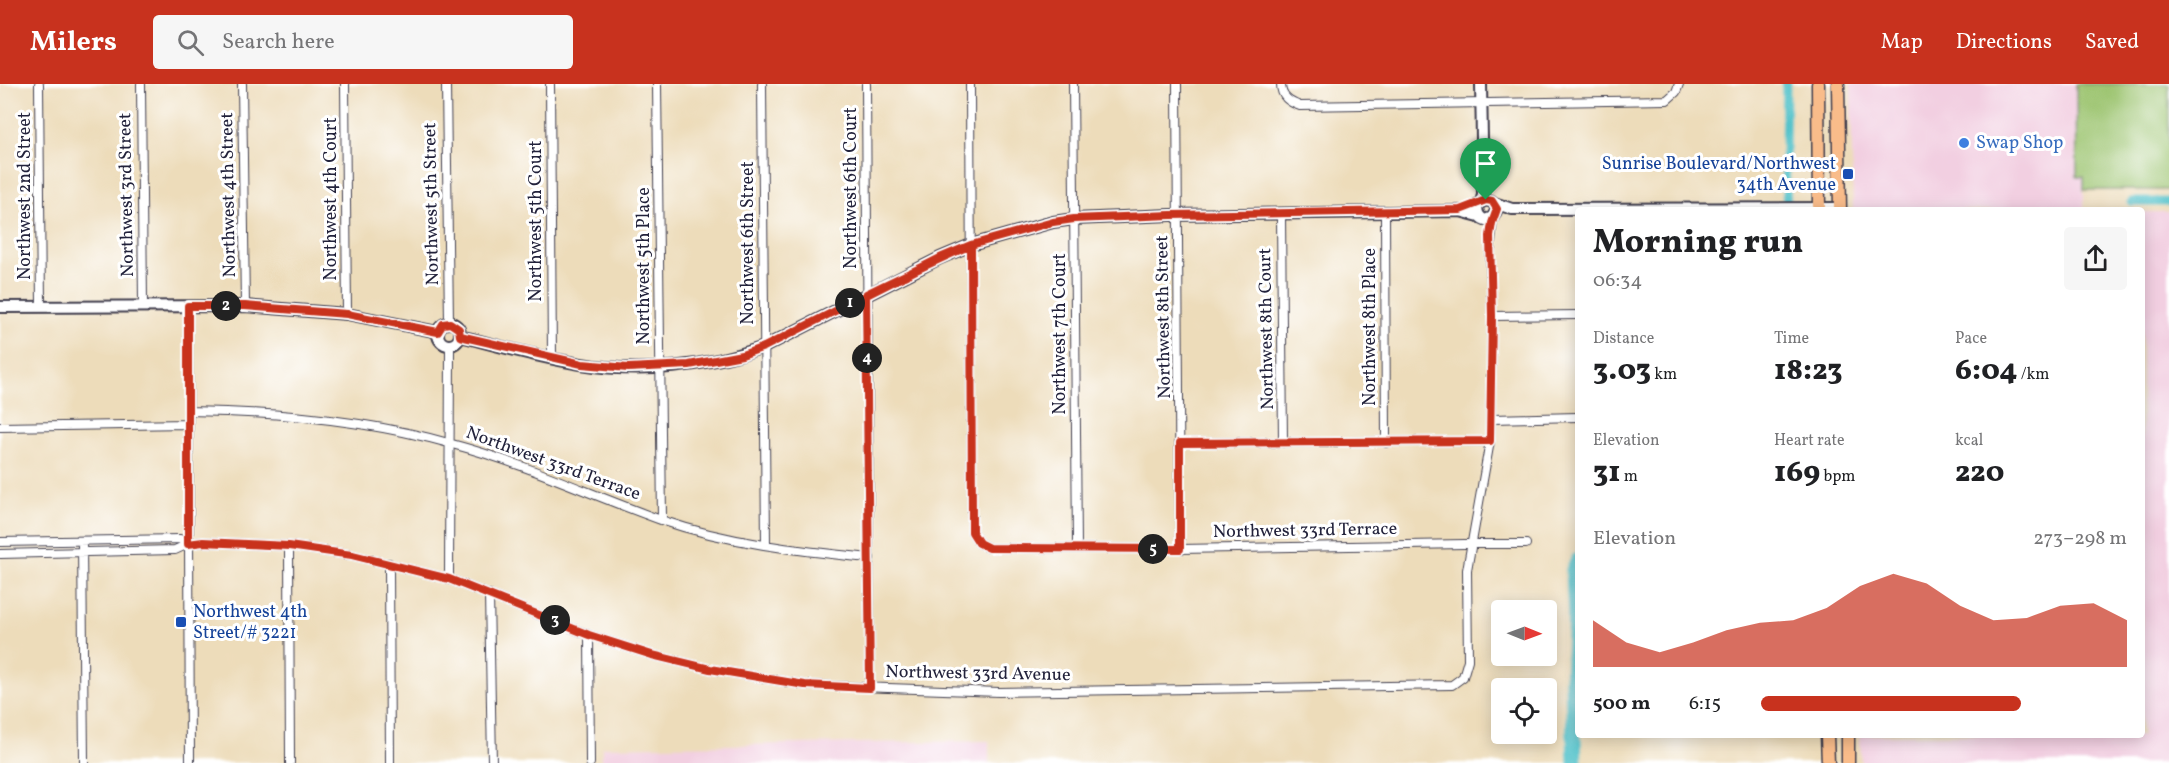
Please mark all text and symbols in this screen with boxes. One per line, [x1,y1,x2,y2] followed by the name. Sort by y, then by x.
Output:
[153,15,573,69] search box
[30,23,117,62] text: Milers
[174,26,207,59] icon: search
[222,27,335,58] text: Search here
[1881,28,1923,57] text: Map
[1956,28,2052,57] text: Directions
[2085,28,2139,57] text: Saved
[839,107,864,269] street label: Northwest 6th Court
[13,112,38,280] street label: Northwest 2nd Street
[215,112,243,278] street label: Northwest 4th Street
[113,113,141,277] street label: Northwest 3rd Street
[319,117,344,281] street label: Northwest 4th Court
[418,122,446,286] street label: Northwest 5th Street
[1976,131,2063,156] place label: Swap Shop
[1957,136,1971,150] marker: Swap Shop
[1460,138,1511,200] pin
[524,140,549,302] street label: Northwest 5th Court
[1469,147,1502,180] icon: arrive
[1602,152,1836,198] place label: Sunrise Boulevard/Northwest 34th Avenue
[736,161,761,325] street label: Northwest 6th Street
[1841,167,1855,181] marker: Sunrise Boulevard/Northwest 34th Avenue
[632,187,657,345] street label: Northwest 5th Place
[1593,221,1803,267] text: Morning run
[2064,227,2127,290] button: share
[1150,235,1178,399] street label: Northwest 8th Street
[1253,248,1281,410] street label: Northwest 8th Court
[1358,248,1383,406] street label: Northwest 8th Place
[1048,253,1073,415] street label: Northwest 7th Court
[1593,267,1642,295] text: 06:34
[835,288,865,318] pin: 1
[211,291,241,321] pin: 2
[847,292,853,314] text: 1
[222,295,230,317] text: 2
[1593,328,1654,350] text: Distance
[1774,328,1809,350] text: Time
[1955,328,1987,350] text: Pace
[852,343,882,373] pin: 4
[862,347,872,369] text: 4
[1593,350,1651,392] text: 3.03
[1774,350,1843,392] text: 18:23
[1955,350,2018,392] text: 6:04
[1651,364,1677,386] text: km
[2018,364,2049,386] text: /km
[462,421,644,507] street label: Northwest 33rd Terrace
[1593,430,1660,452] text: Elevation
[1774,430,1845,452] text: Heart rate
[1955,430,1983,452] text: kcal
[1593,452,1620,494] text: 31
[1774,452,1820,494] text: 169
[1955,452,2004,494] text: 220
[1620,466,1638,488] text: m
[1820,466,1856,488] text: bpm
[1213,517,1397,545] street label: Northwest 33rd Terrace
[1593,525,1676,553] text: Elevation
[2033,525,2127,553] text: 273–298 m
[1138,534,1168,564] pin: 5
[1149,538,1157,560] text: 5
[193,600,308,646] place label: Northwest 4th Street/# 3221
[1491,600,1557,666] north arrow
[1491,600,1557,744] map controls
[540,605,570,635] pin: 3
[551,609,559,631] text: 3
[174,615,188,629] marker: Northwest 4th Street/# 3221
[885,660,1071,688] street label: Northwest 33rd Avenue
[1491,678,1557,744] button: locate
[1593,690,1651,718] text: 500 m
[1689,690,1721,718] text: 6:15

